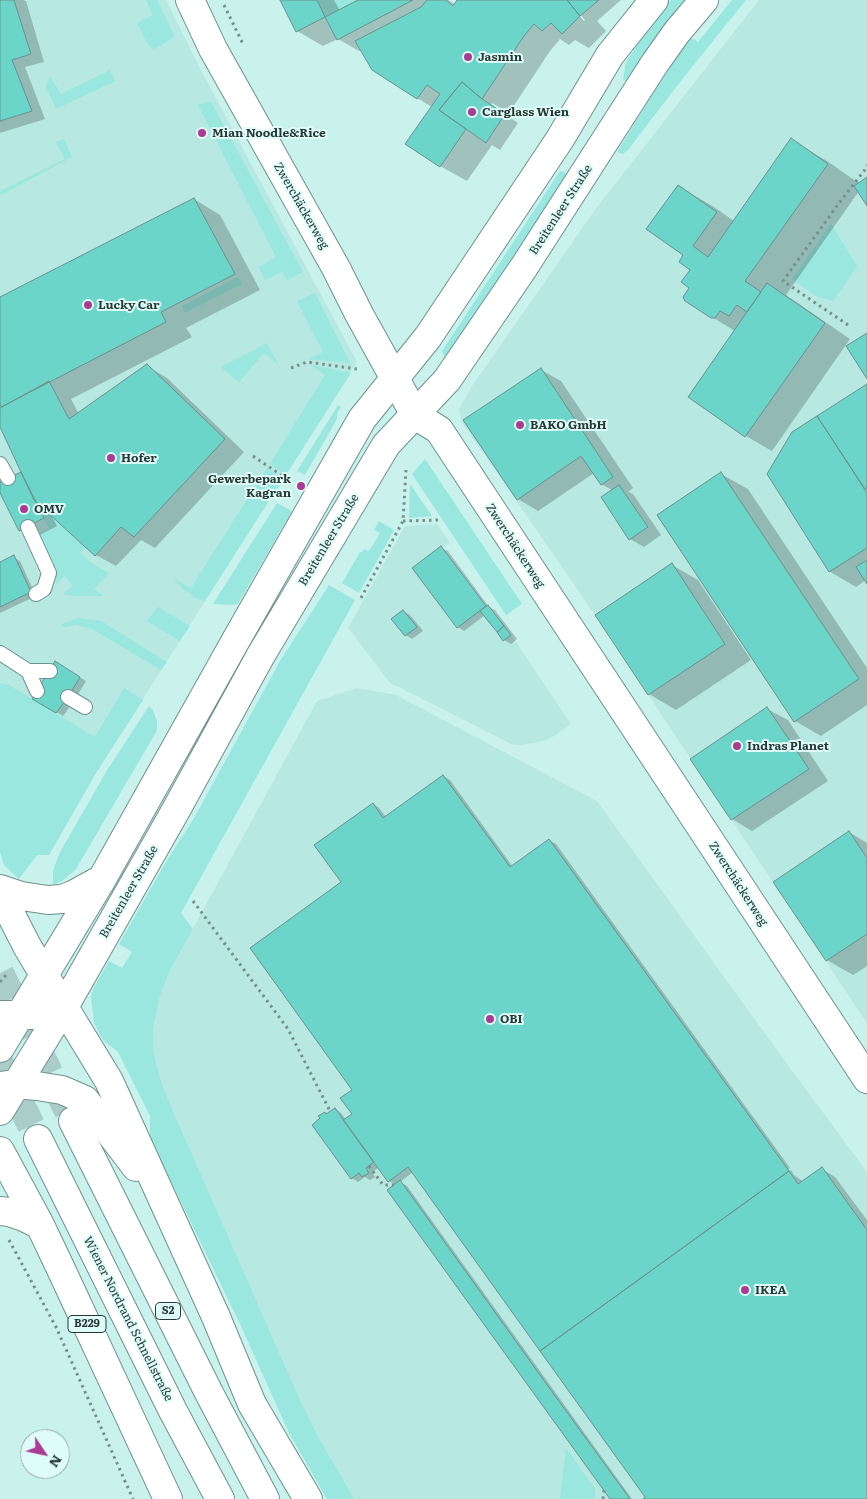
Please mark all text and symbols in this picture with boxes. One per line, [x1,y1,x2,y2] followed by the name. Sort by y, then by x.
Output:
[478,50,522,64] place label: Jasmin
[462,51,474,63] marker: Jasmin
[482,105,569,119] place label: Carglass Wien
[466,106,478,118] marker: Carglass Wien
[212,126,326,140] place label: Mian Noodle&Rice
[196,127,208,139] marker: Mian Noodle&Rice
[270,160,332,252] street label: Zwerchäckerweg
[526,162,596,258] street label: Breitenleer Straße
[98,298,160,312] place label: Lucky Car
[82,299,94,311] marker: Lucky Car
[530,418,607,432] place label: BAKO GmbH
[514,419,526,431] marker: BAKO GmbH
[121,451,157,465] place label: Hofer
[105,452,117,464] marker: Hofer
[208,472,291,500] place label: Gewerbepark Kagran
[295,480,307,492] marker: Gewerbepark Kagran
[296,491,362,589] street label: Breitenleer Straße
[482,501,548,591] street label: Zwerchäckerweg
[34,502,64,516] place label: OMV
[18,503,30,515] marker: OMV
[747,739,829,753] place label: Indras Planet
[731,740,743,752] marker: Indras Planet
[705,839,771,929] street label: Zwerchäckerweg
[97,843,161,941] street label: Breitenleer Straße
[500,1012,523,1026] place label: OBI
[484,1013,496,1025] marker: OBI
[80,1234,176,1404] street label: Wiener Nordrand Schnellstraße
[755,1283,786,1297] place label: IKEA
[739,1284,751,1296] marker: IKEA
[156,1302,180,1320] road number: S2
[68,1316,106,1332] road number: B229
[20,1429,70,1479] north arrow
[45,1451,68,1472] text: N

